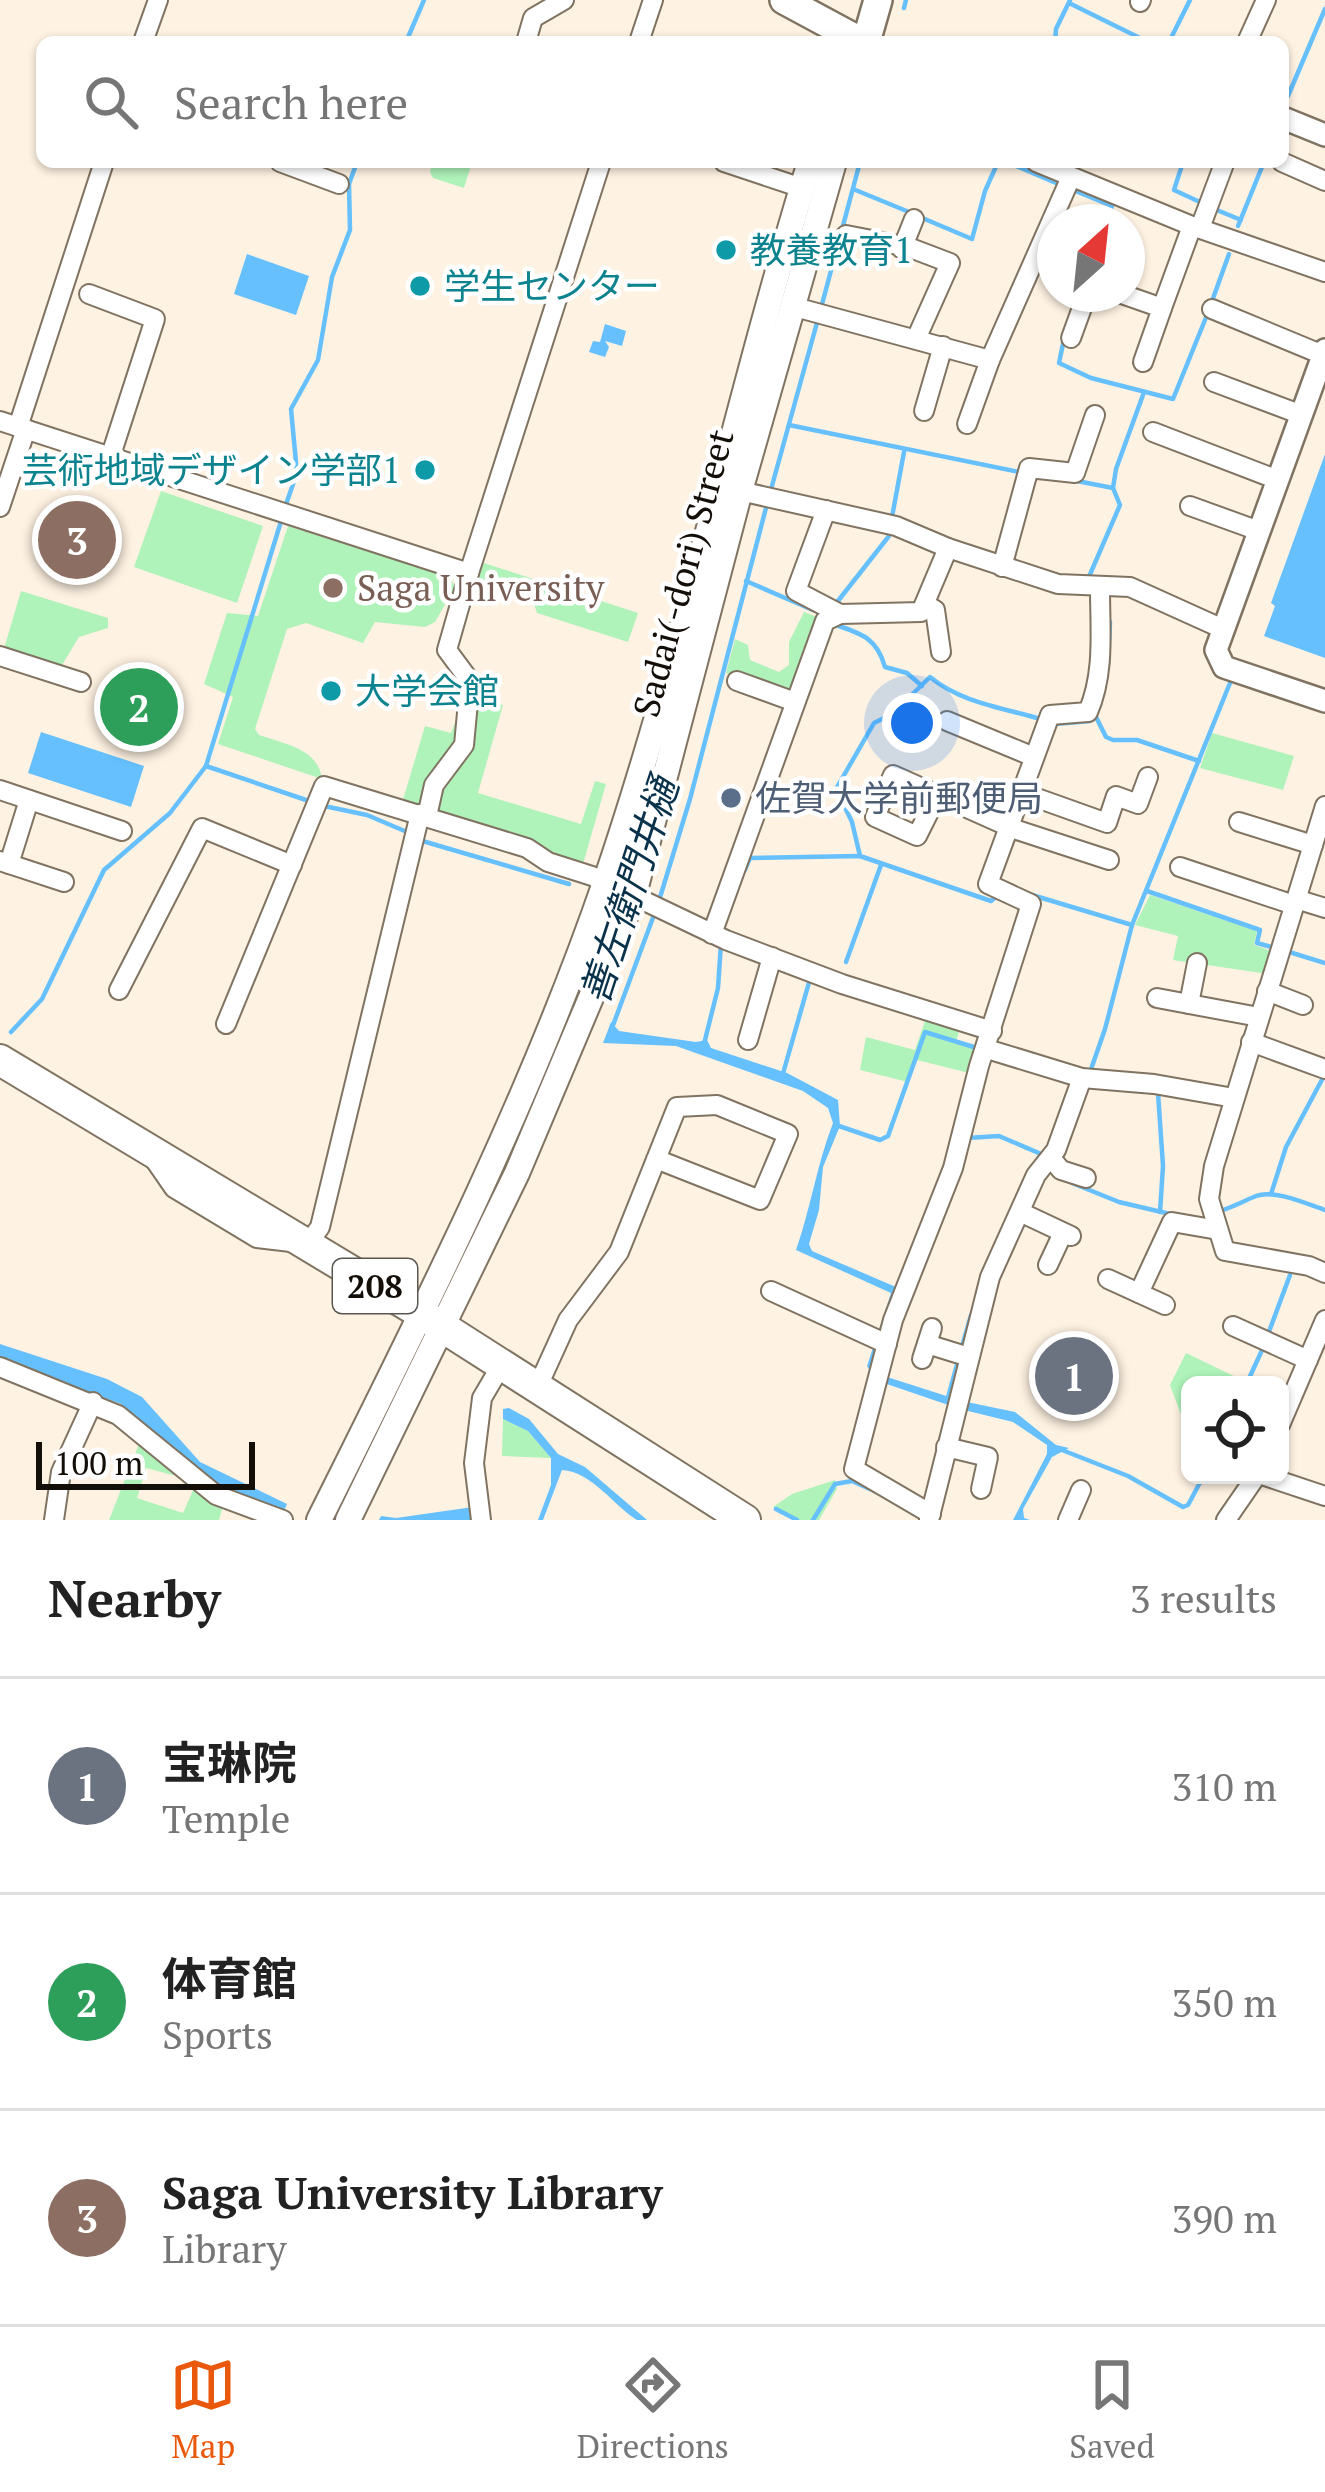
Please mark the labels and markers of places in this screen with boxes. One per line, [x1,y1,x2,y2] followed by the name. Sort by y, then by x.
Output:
[750,226,913,273] place label: 教養教育1
[713,237,739,263] marker: 教養教育1
[444,262,660,309] place label: 学生センター
[407,273,433,299] marker: 学生センター
[22,446,401,493] place label: 芸術地域デザイン学部1
[412,457,438,483] marker: 芸術地域デザイン学部1
[38,495,116,585] pin: 3
[357,564,605,611] place label: Saga University
[320,575,346,601] marker: Saga University
[100,662,178,752] pin: 2
[355,667,499,714] place label: 大学会館
[318,678,344,704] marker: 大学会館
[755,774,1043,821] place label: 佐賀大学前郵便局
[718,785,744,811] marker: 佐賀大学前郵便局
[1035,1331,1113,1421] pin: 1

